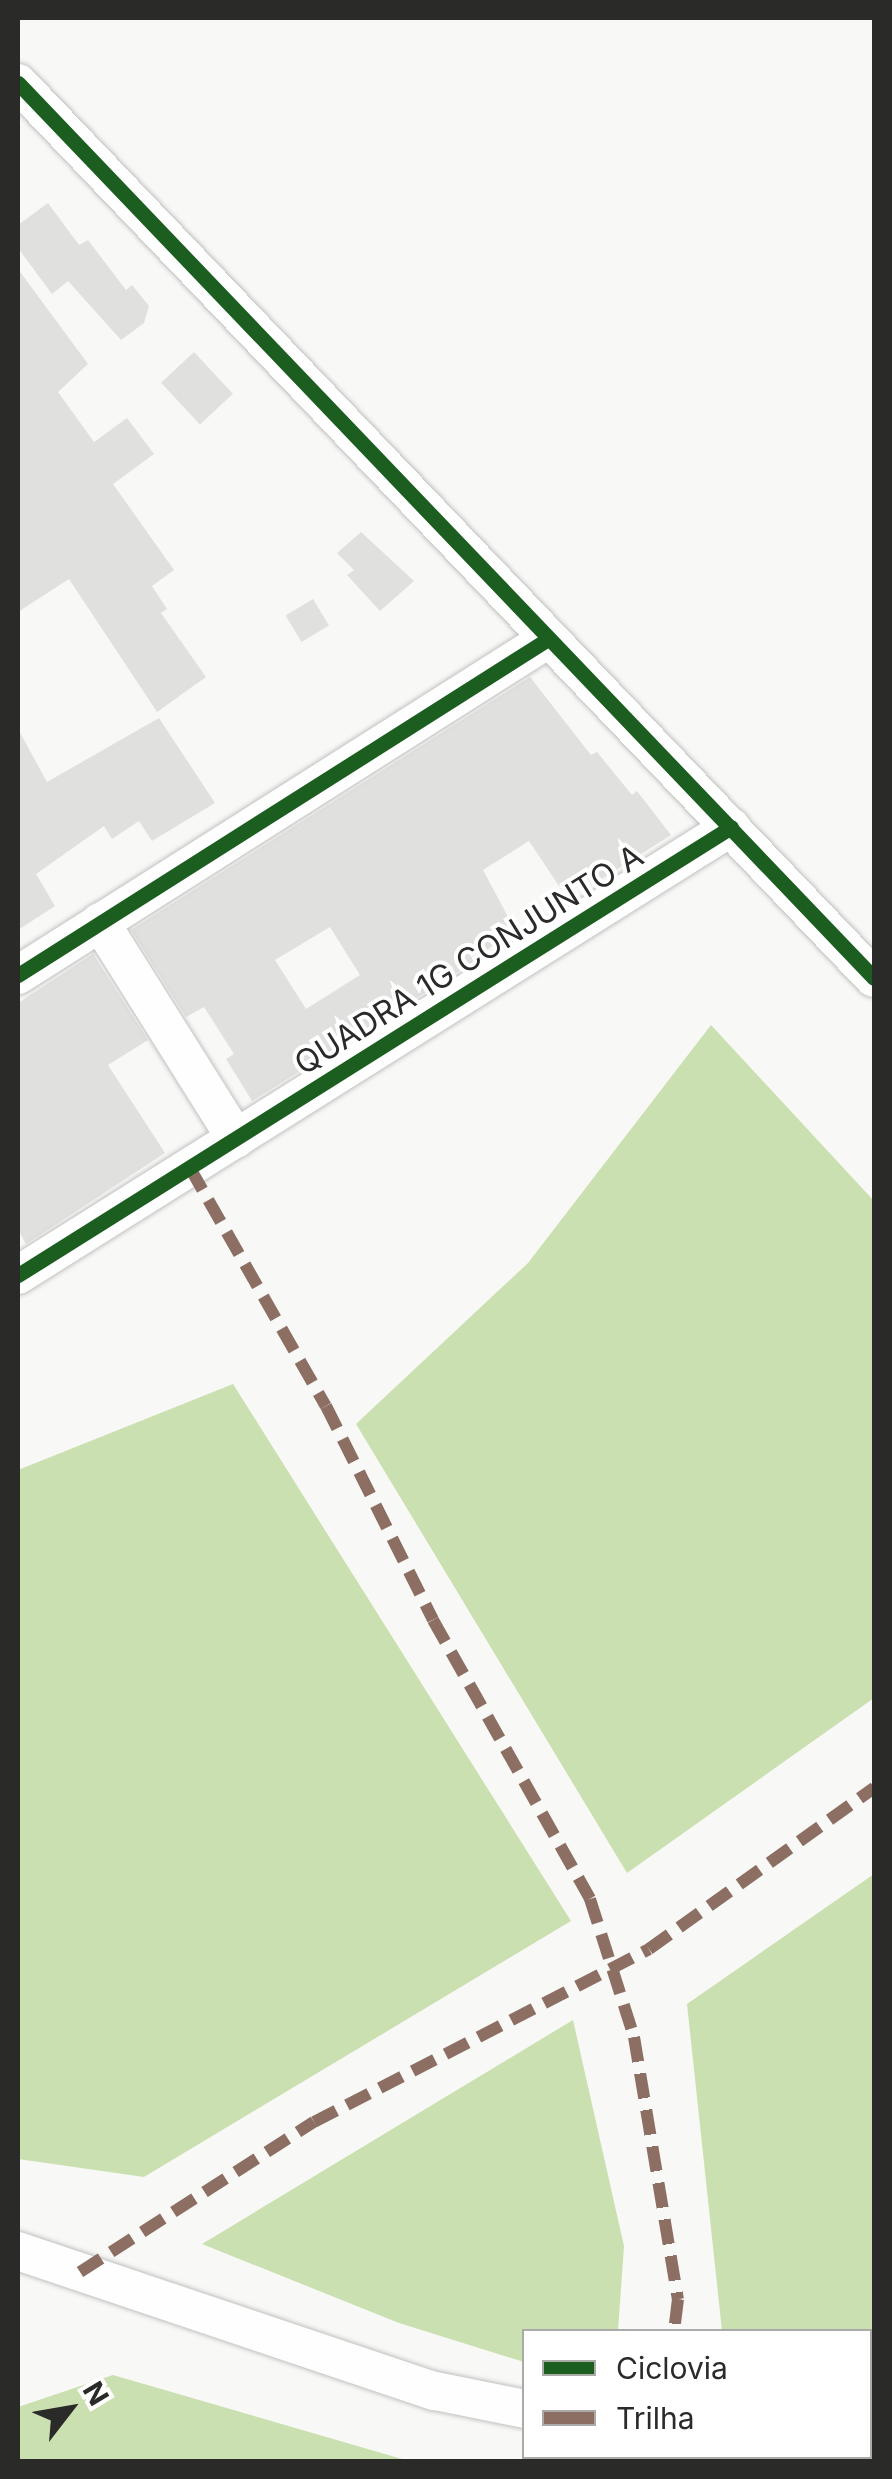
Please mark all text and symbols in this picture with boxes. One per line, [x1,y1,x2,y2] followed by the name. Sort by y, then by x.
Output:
[288,837,650,1083] street label: QUADRA 1G CONJUNTO A
[522,2329,872,2459] legend
[616,2350,728,2386] text: Ciclovia
[20,2359,120,2459] north arrow
[76,2376,116,2411] text: N
[616,2400,695,2436] text: Trilha

